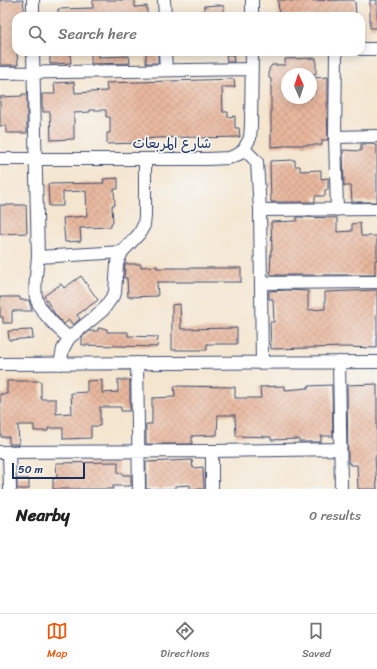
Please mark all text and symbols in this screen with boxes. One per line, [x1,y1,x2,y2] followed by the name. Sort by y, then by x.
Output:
[12,12,365,56] search box
[58,21,137,47] text: Search here
[26,23,48,45] icon: search
[281,68,317,104] north arrow
[133,131,211,156] street label: شارع المربعات
[18,460,43,479] text: 50 m
[12,461,85,480] scale bar
[16,500,70,530] text: Nearby
[309,504,361,527] text: 0 results
[46,620,68,663] tab: Map
[160,620,210,663] tab: Directions
[302,620,331,663] tab: Saved

